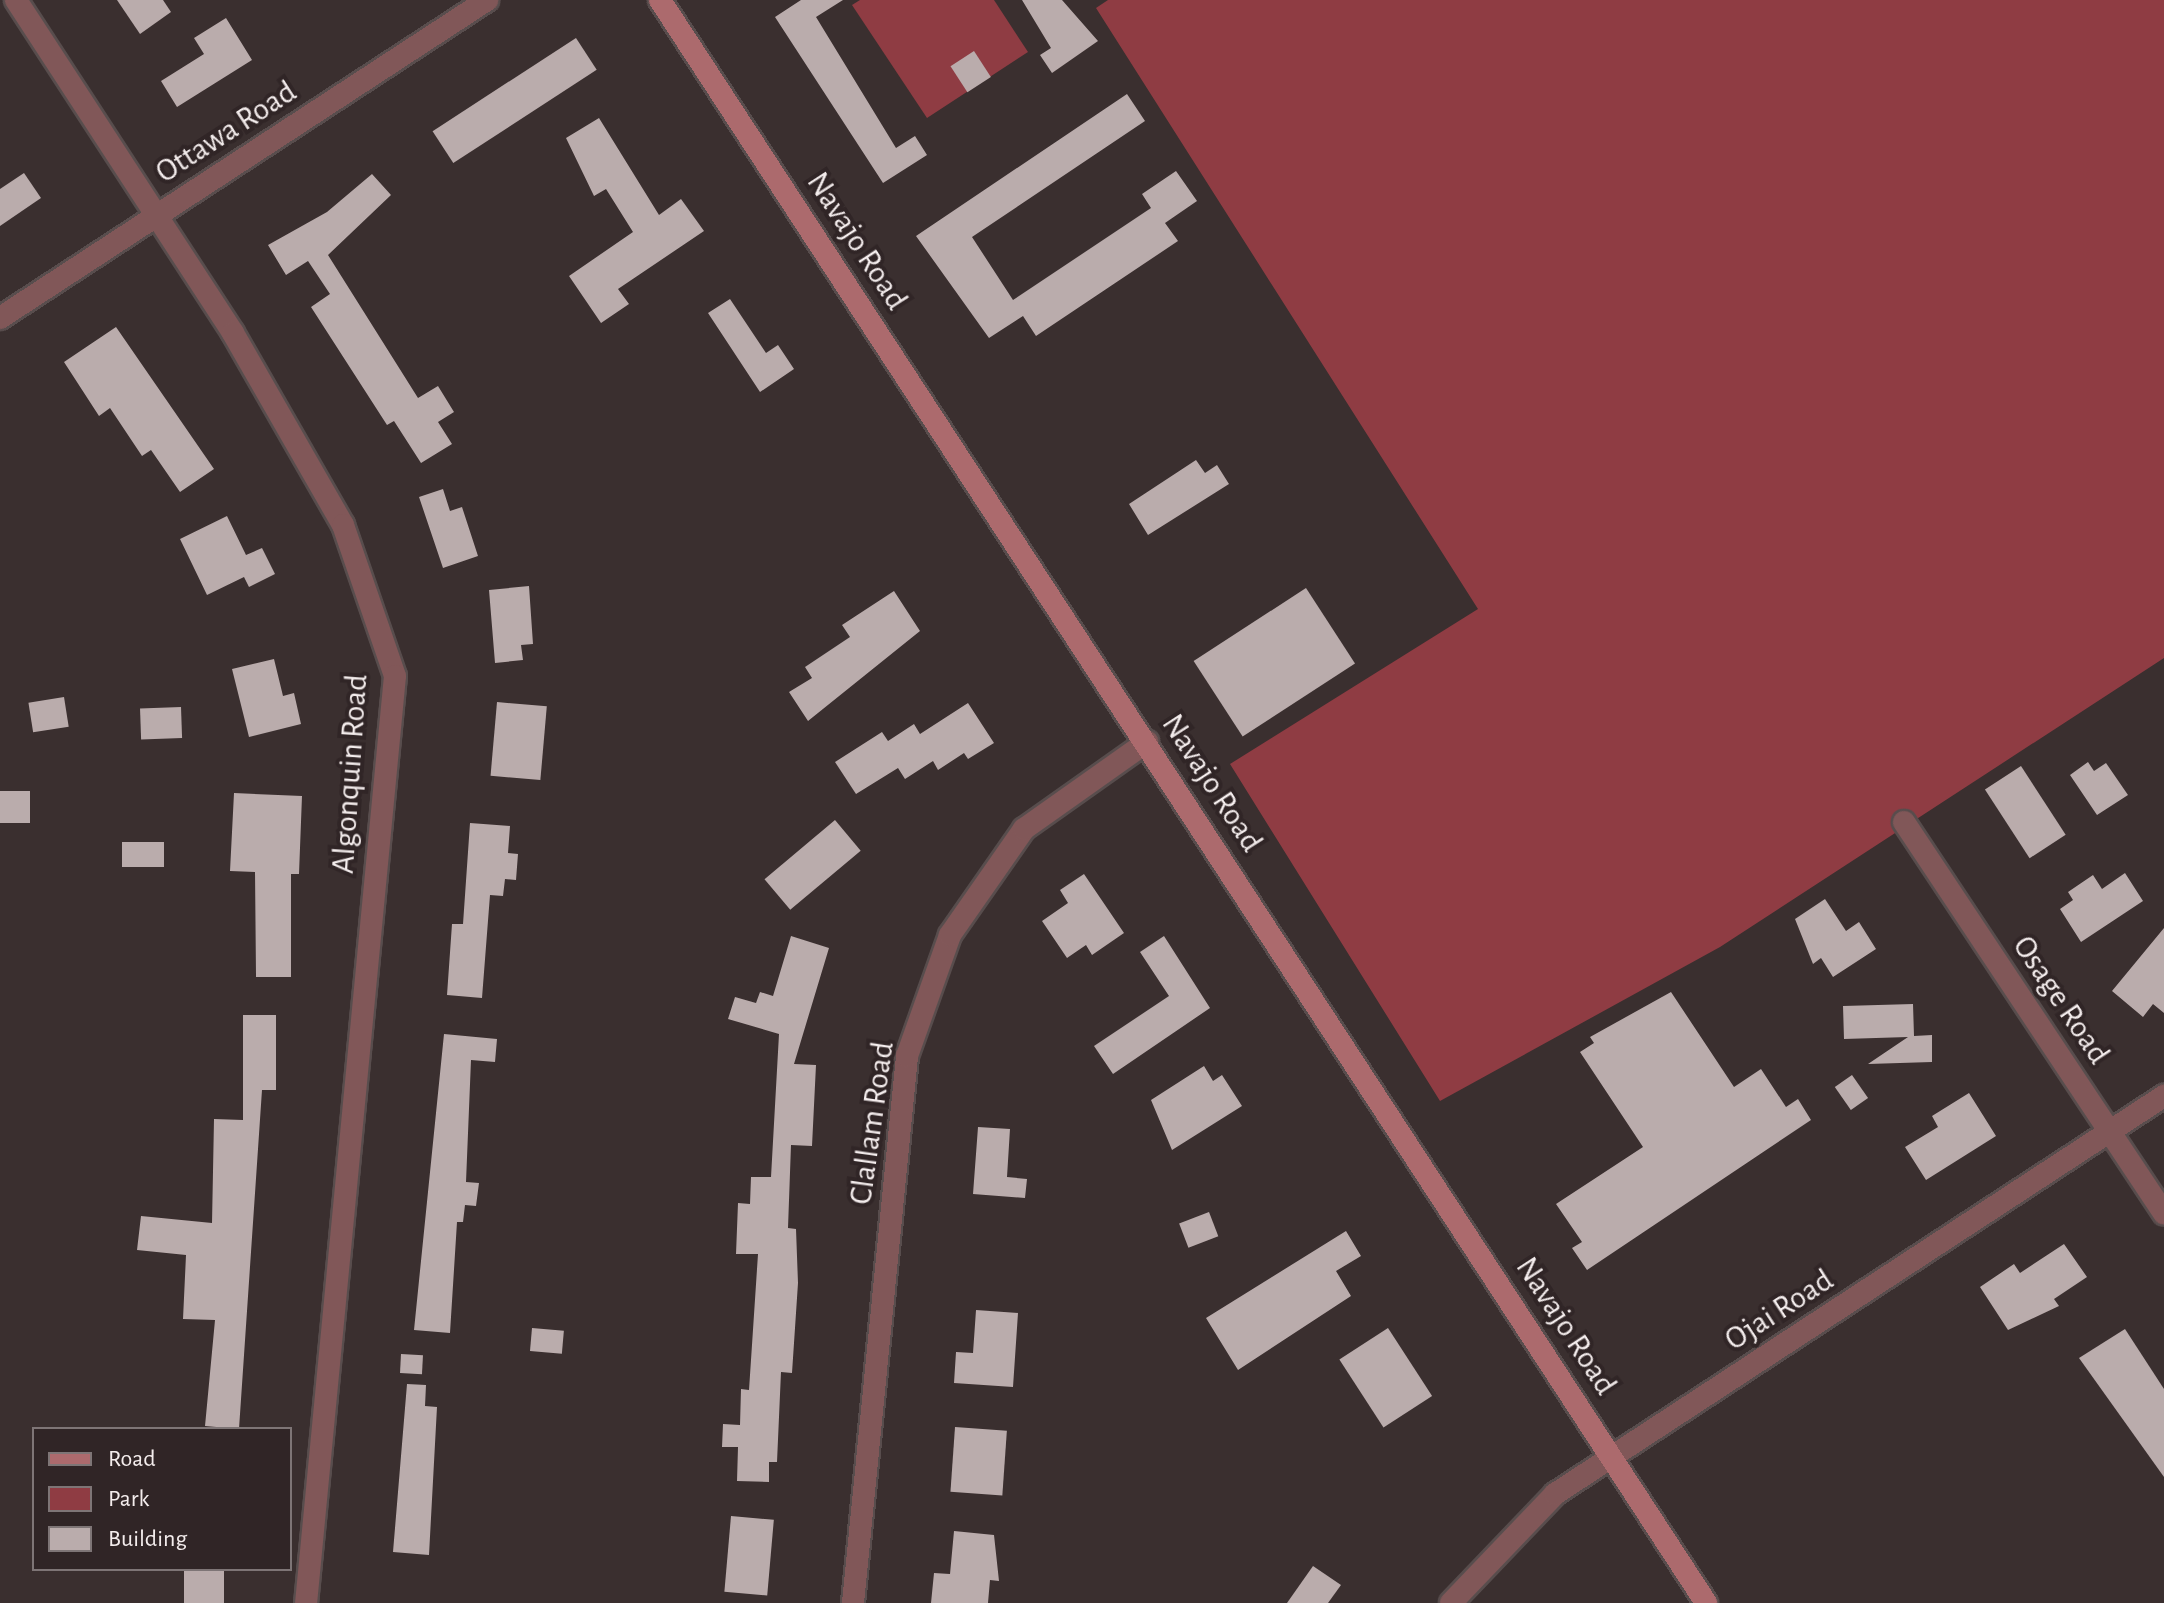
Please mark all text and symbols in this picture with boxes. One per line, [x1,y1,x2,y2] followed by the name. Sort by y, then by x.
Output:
[149,72,303,192] street label: Ottawa Road
[798,165,916,317] street label: Navajo Road
[324,673,376,875] street label: Algonquin Road
[1153,707,1271,859] street label: Navajo Road
[2004,929,2118,1071] street label: Osage Road
[842,1039,902,1207] street label: Clallam Road
[1507,1250,1625,1402] street label: Navajo Road
[1718,1261,1840,1359] street label: Ojai Road
[32,1427,292,1571] legend
[108,1447,156,1471] text: Road
[108,1487,149,1511] text: Park
[108,1527,187,1551] text: Building

